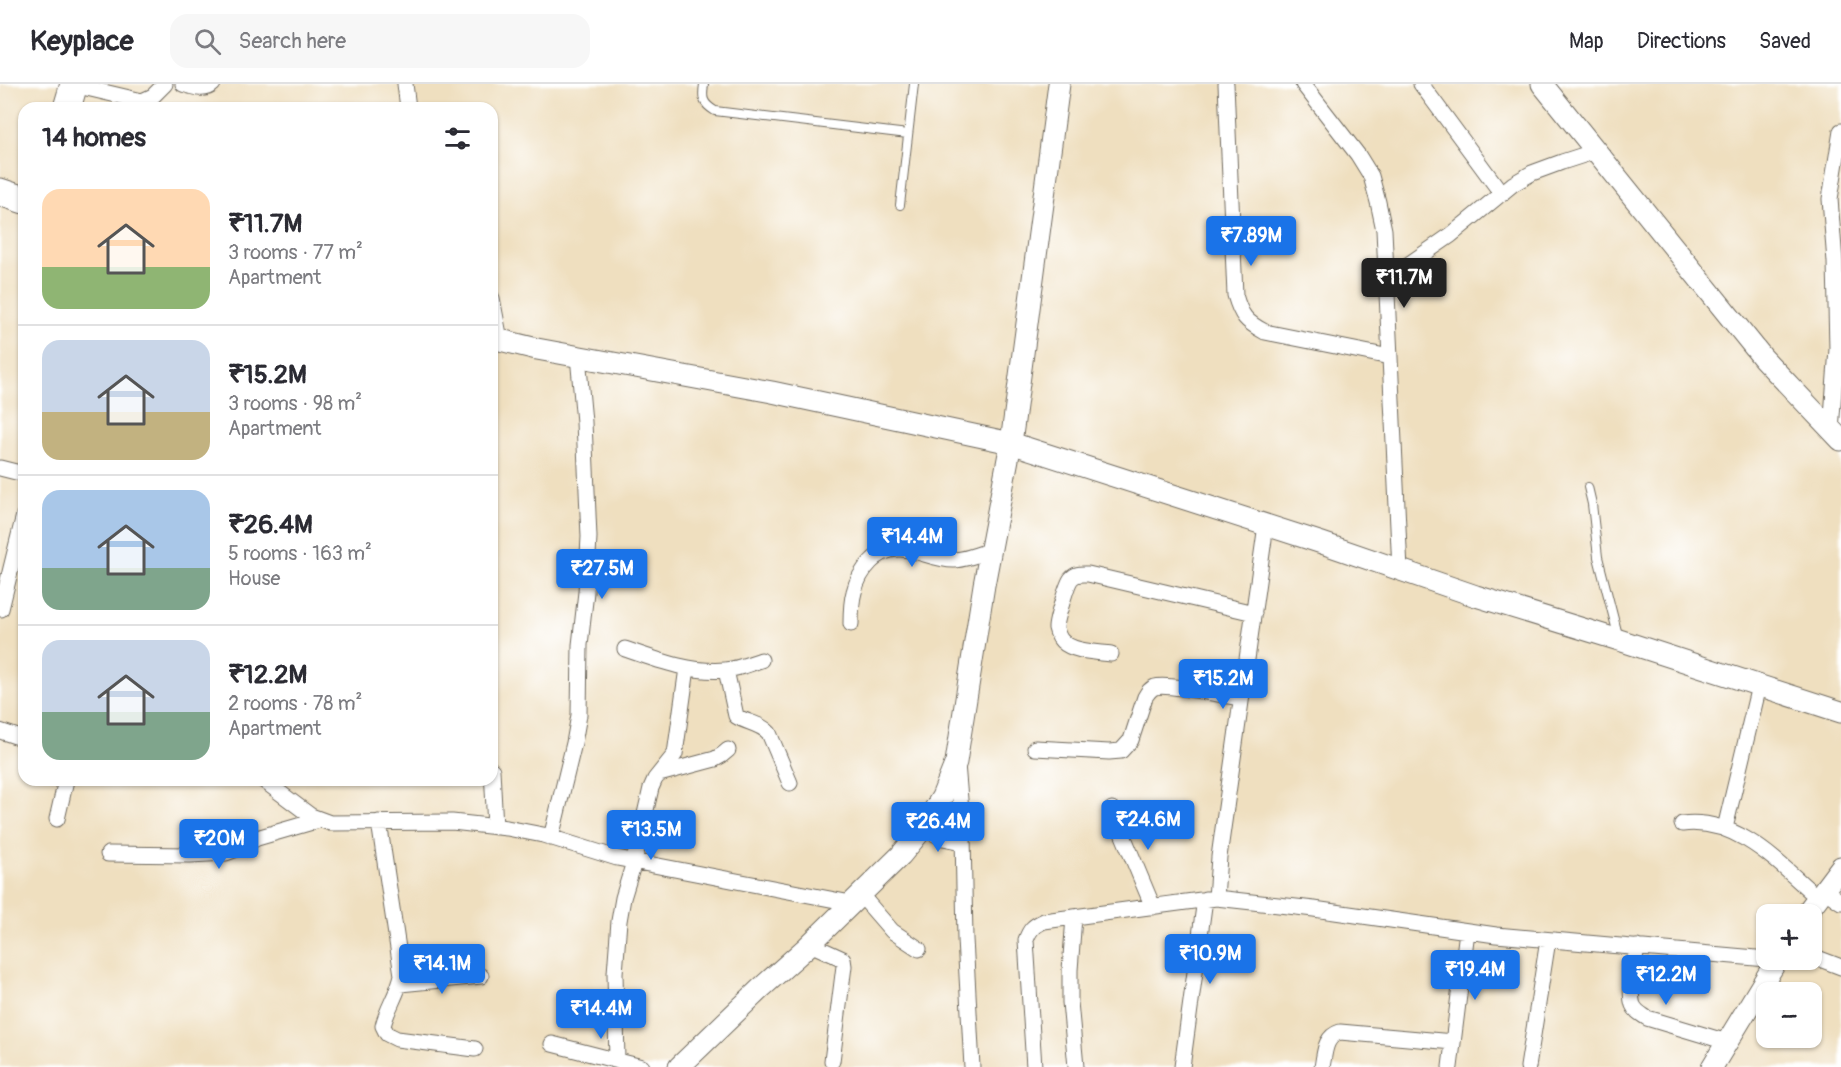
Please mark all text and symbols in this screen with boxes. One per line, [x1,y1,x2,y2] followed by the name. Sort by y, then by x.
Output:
[170,14,590,68] search box
[30,24,134,59] text: Keyplace
[191,25,224,58] icon: search
[239,27,346,55] text: Search here
[1569,28,1604,55] text: Map
[1637,28,1726,55] text: Directions
[1759,28,1811,55] text: Saved
[42,122,146,154] text: 14 homes
[441,122,474,155] icon: filters
[228,208,302,240] text: ₹11.7M
[90,213,162,285] icon: home
[1202,216,1300,267] pin: ₹7.89M
[1220,223,1282,248] text: ₹7.89M
[228,240,363,265] text: 3 rooms · 77 m²
[1355,258,1453,309] pin: ₹11.7M
[228,265,321,290] text: Apartment
[1376,265,1433,290] text: ₹11.7M
[228,359,307,391] text: ₹15.2M
[90,364,162,436] icon: home
[228,391,362,416] text: 3 rooms · 98 m²
[228,416,321,441] text: Apartment
[228,509,313,541] text: ₹26.4M
[90,514,162,586] icon: home
[863,517,961,568] pin: ₹14.4M
[881,524,943,549] text: ₹14.4M
[228,541,372,566] text: 5 rooms · 163 m²
[553,549,651,600] pin: ₹27.5M
[570,556,634,581] text: ₹27.5M
[228,566,280,591] text: House
[228,659,307,691] text: ₹12.2M
[1174,659,1272,710] pin: ₹15.2M
[90,664,162,736] icon: home
[1193,666,1253,691] text: ₹15.2M
[228,691,362,716] text: 2 rooms · 78 m²
[228,716,321,741] text: Apartment
[1099,800,1197,851] pin: ₹24.6M
[889,802,987,853] pin: ₹26.4M
[1115,807,1181,832] text: ₹24.6M
[905,809,971,834] text: ₹26.4M
[602,810,700,861] pin: ₹13.5M
[621,817,681,842] text: ₹13.5M
[183,819,255,870] pin: ₹20M
[193,826,245,851] text: ₹20M
[1756,904,1822,1048] map controls
[1756,904,1822,970] button: +
[1161,934,1259,985] pin: ₹10.9M
[1179,941,1241,966] text: ₹10.9M
[393,944,491,995] pin: ₹14.1M
[1426,950,1524,1001] pin: ₹19.4M
[413,951,471,976] text: ₹14.1M
[1617,955,1715,1006] pin: ₹12.2M
[1445,957,1505,982] text: ₹19.4M
[1636,962,1696,987] text: ₹12.2M
[1756,982,1822,1048] button: −
[552,989,650,1040] pin: ₹14.4M
[570,996,632,1021] text: ₹14.4M

